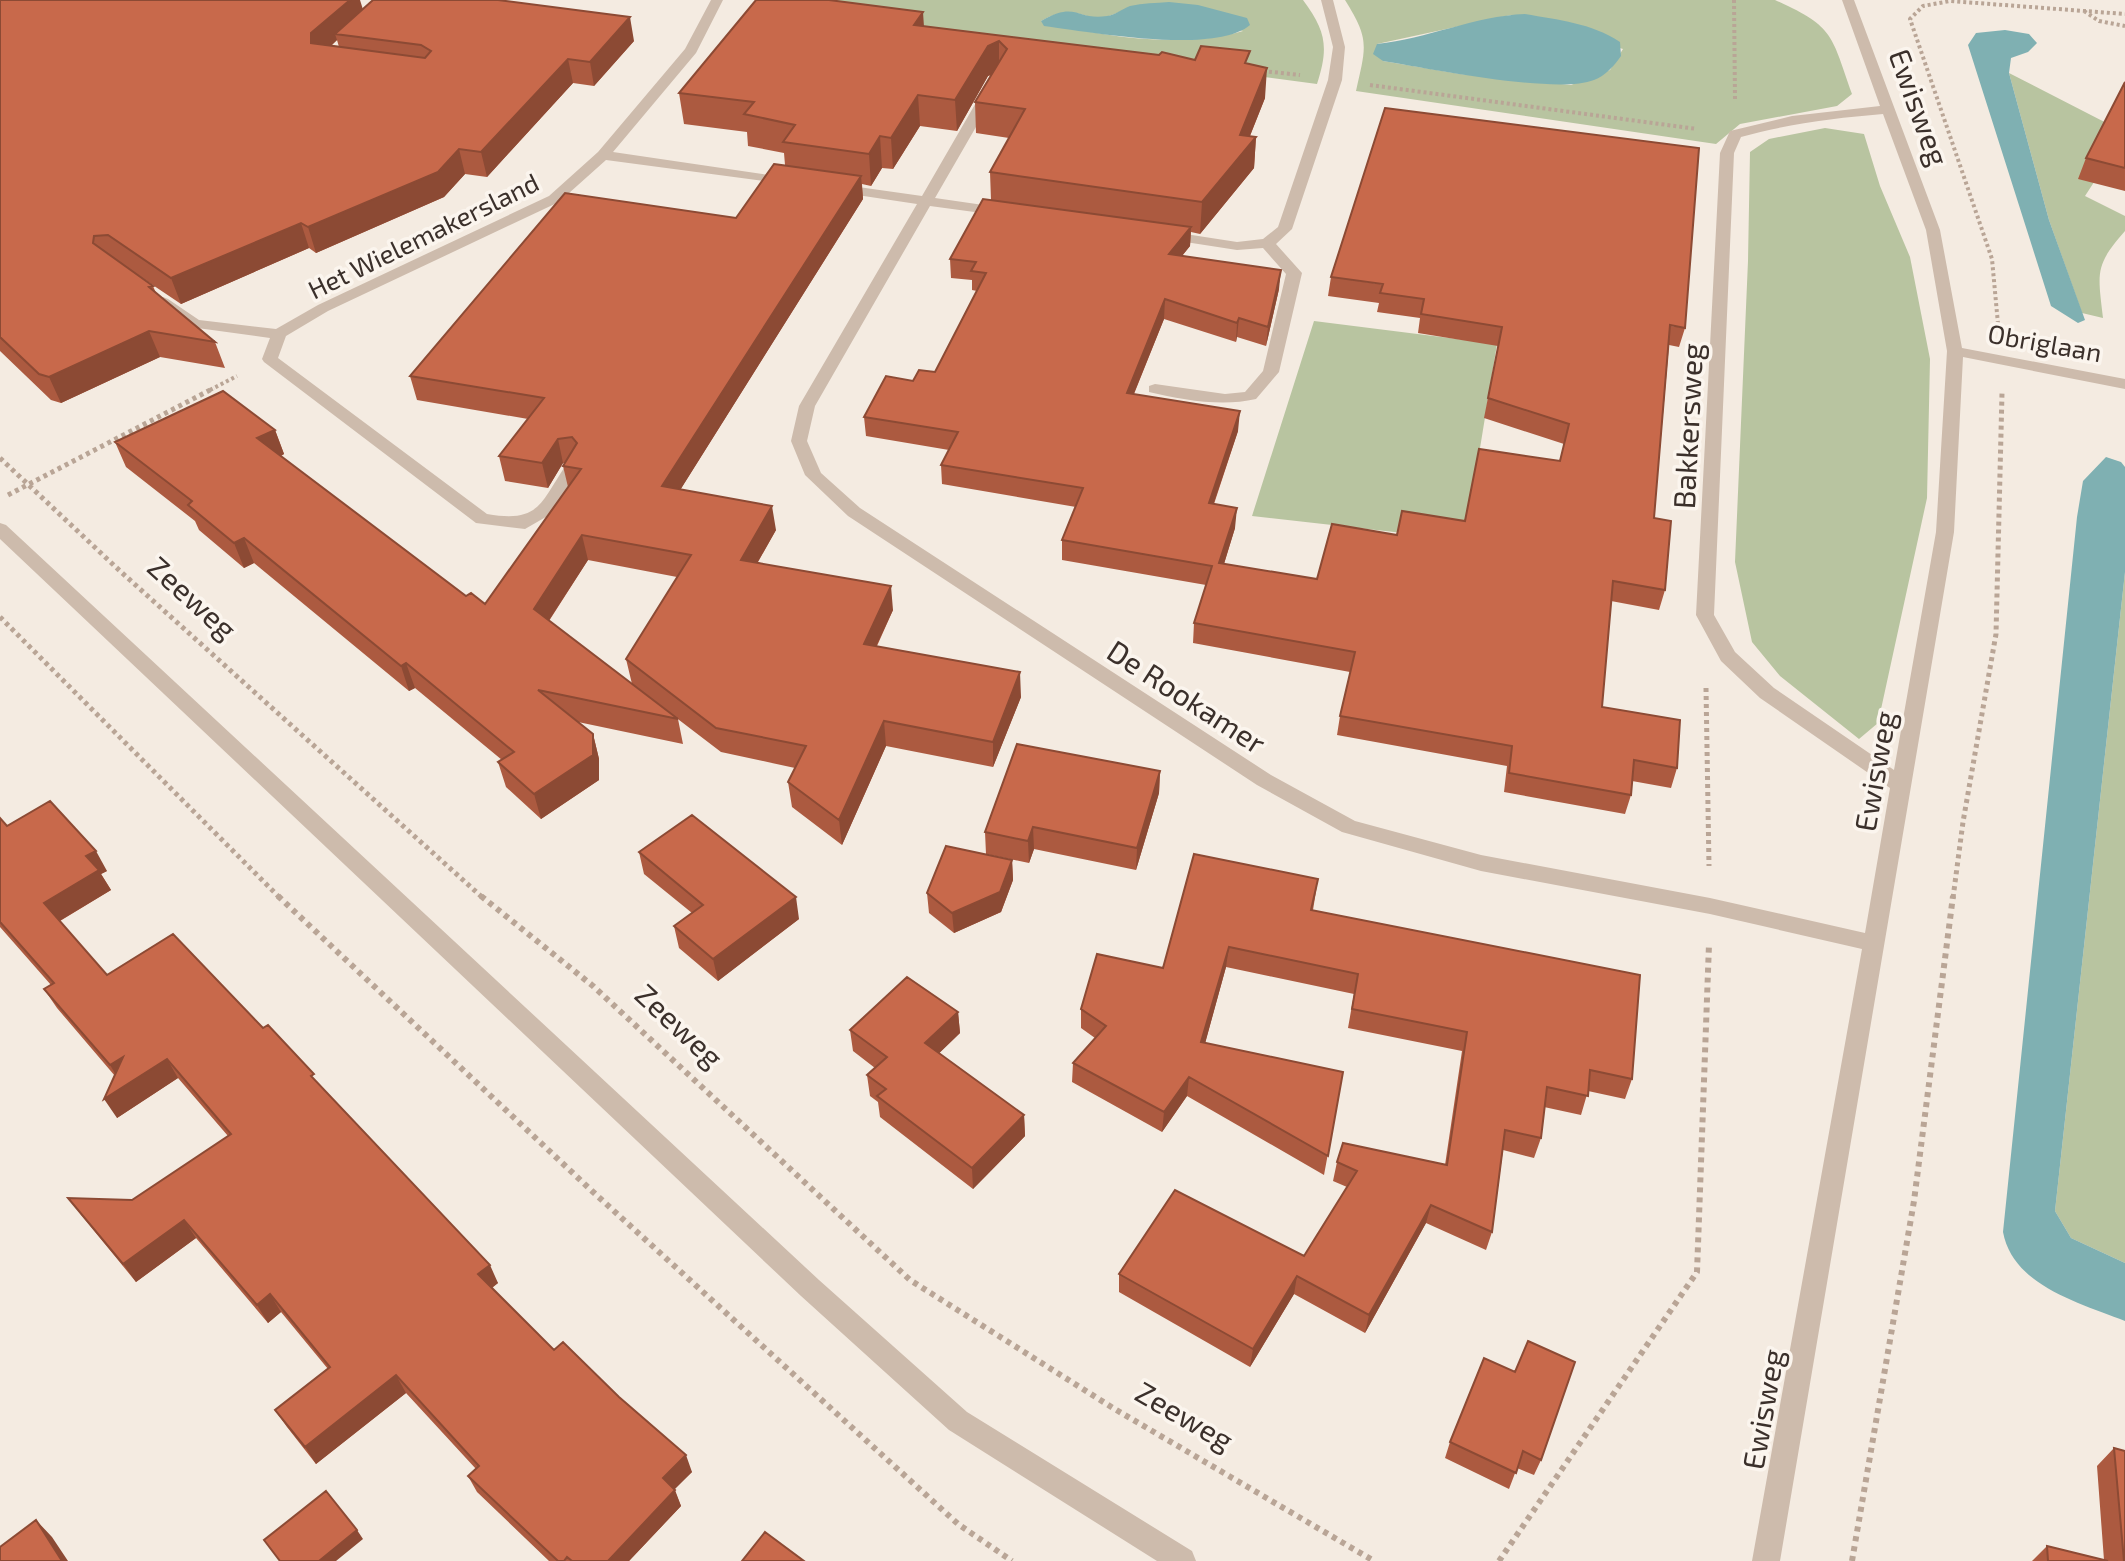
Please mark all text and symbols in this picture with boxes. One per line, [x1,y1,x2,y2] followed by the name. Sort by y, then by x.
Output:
[1882,44,1958,171] street label: Ewisweg
[303,166,543,304] street label: Het Wielemakersland
[1986,317,2104,367] street label: Obriglaan
[1665,342,1709,510] street label: Bakkersweg
[141,548,245,646] street label: Zeeweg
[1101,632,1273,760] street label: De Rookamer
[1846,708,1902,834] street label: Ewisweg
[629,975,731,1075] street label: Zeeweg
[1734,1346,1790,1472] street label: Ewisweg
[1130,1373,1240,1457] street label: Zeeweg

